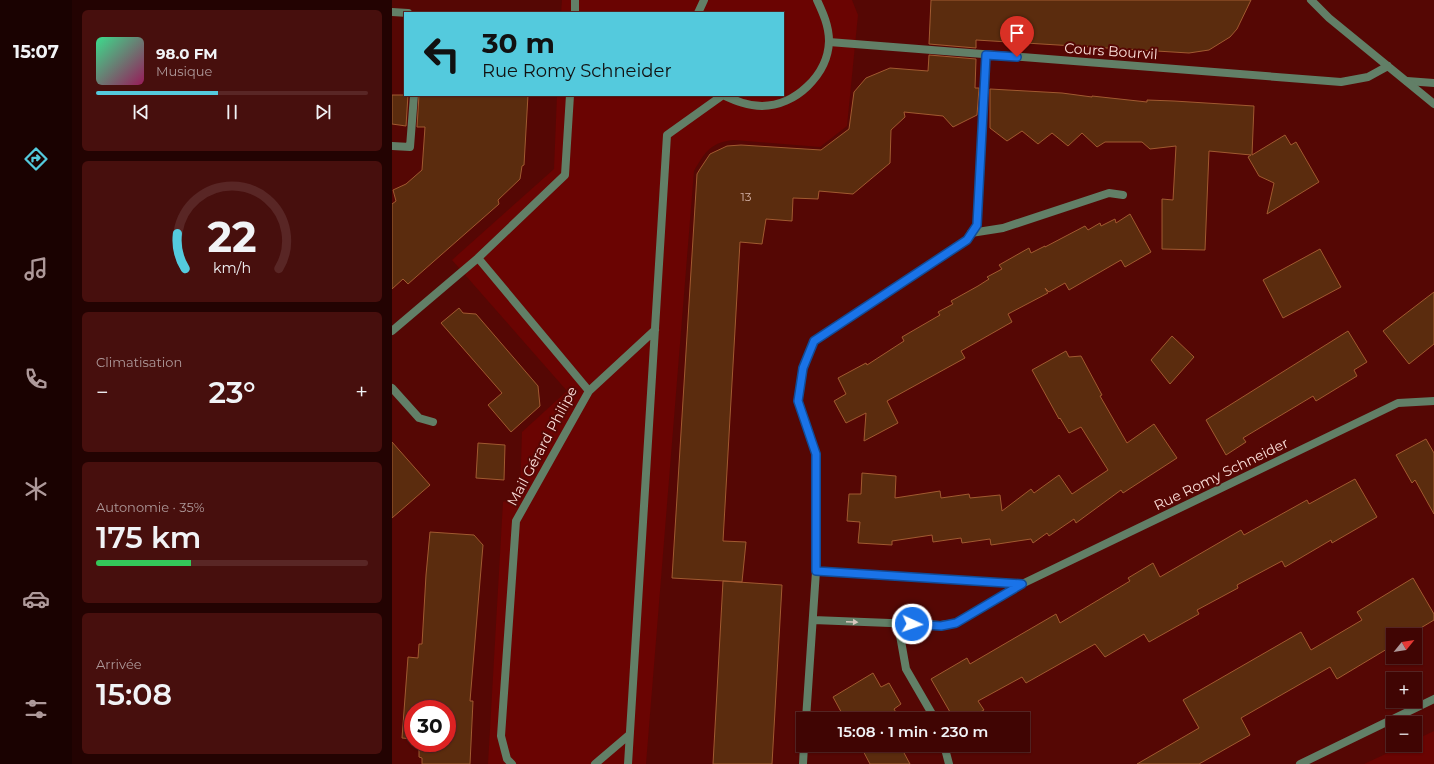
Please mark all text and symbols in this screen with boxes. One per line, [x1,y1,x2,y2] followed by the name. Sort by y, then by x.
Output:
[1000,16,1034,57] pin
[1006,22,1028,44] icon: arrive
[482,26,555,60] text: 30 m
[416,28,468,80] icon: left
[1064,39,1158,63] street label: Cours Bourvil
[13,41,59,63] text: 15:07
[156,44,218,63] text: 98.0 FM
[482,60,672,82] text: Rue Romy Schneider
[156,63,212,79] text: Musique
[130,101,152,123] icon: previous
[221,101,243,123] icon: pause
[312,101,334,123] icon: next
[22,145,50,173] icon: directions
[740,189,752,204] house number: 13
[207,212,257,262] text: 22
[22,255,50,283] icon: music
[213,259,251,277] text: km/h
[96,354,182,370] text: Climatisation
[22,365,50,393] icon: phone
[208,374,256,411] text: 23°
[96,379,109,406] text: −
[355,379,368,406] text: +
[503,383,581,509] street label: Mail Gérard Philipe
[1151,433,1292,514] street label: Rue Romy Schneider
[22,475,50,503] icon: climate
[96,499,205,515] text: Autonomie · 35%
[96,519,201,556] text: 175 km
[22,585,50,613] icon: car
[891,603,933,645] position arrow
[846,618,858,625] one-way arrow
[1386,628,1422,664] north arrow
[1386,628,1422,752] map controls
[96,656,142,672] text: Arrivée
[1386,672,1422,708] button: +
[96,676,172,713] text: 15:08
[22,695,50,723] icon: filters
[404,700,456,752] speed limit sign: 30
[1386,716,1422,752] button: −
[838,722,988,741] text: 15:08 · 1 min · 230 m

